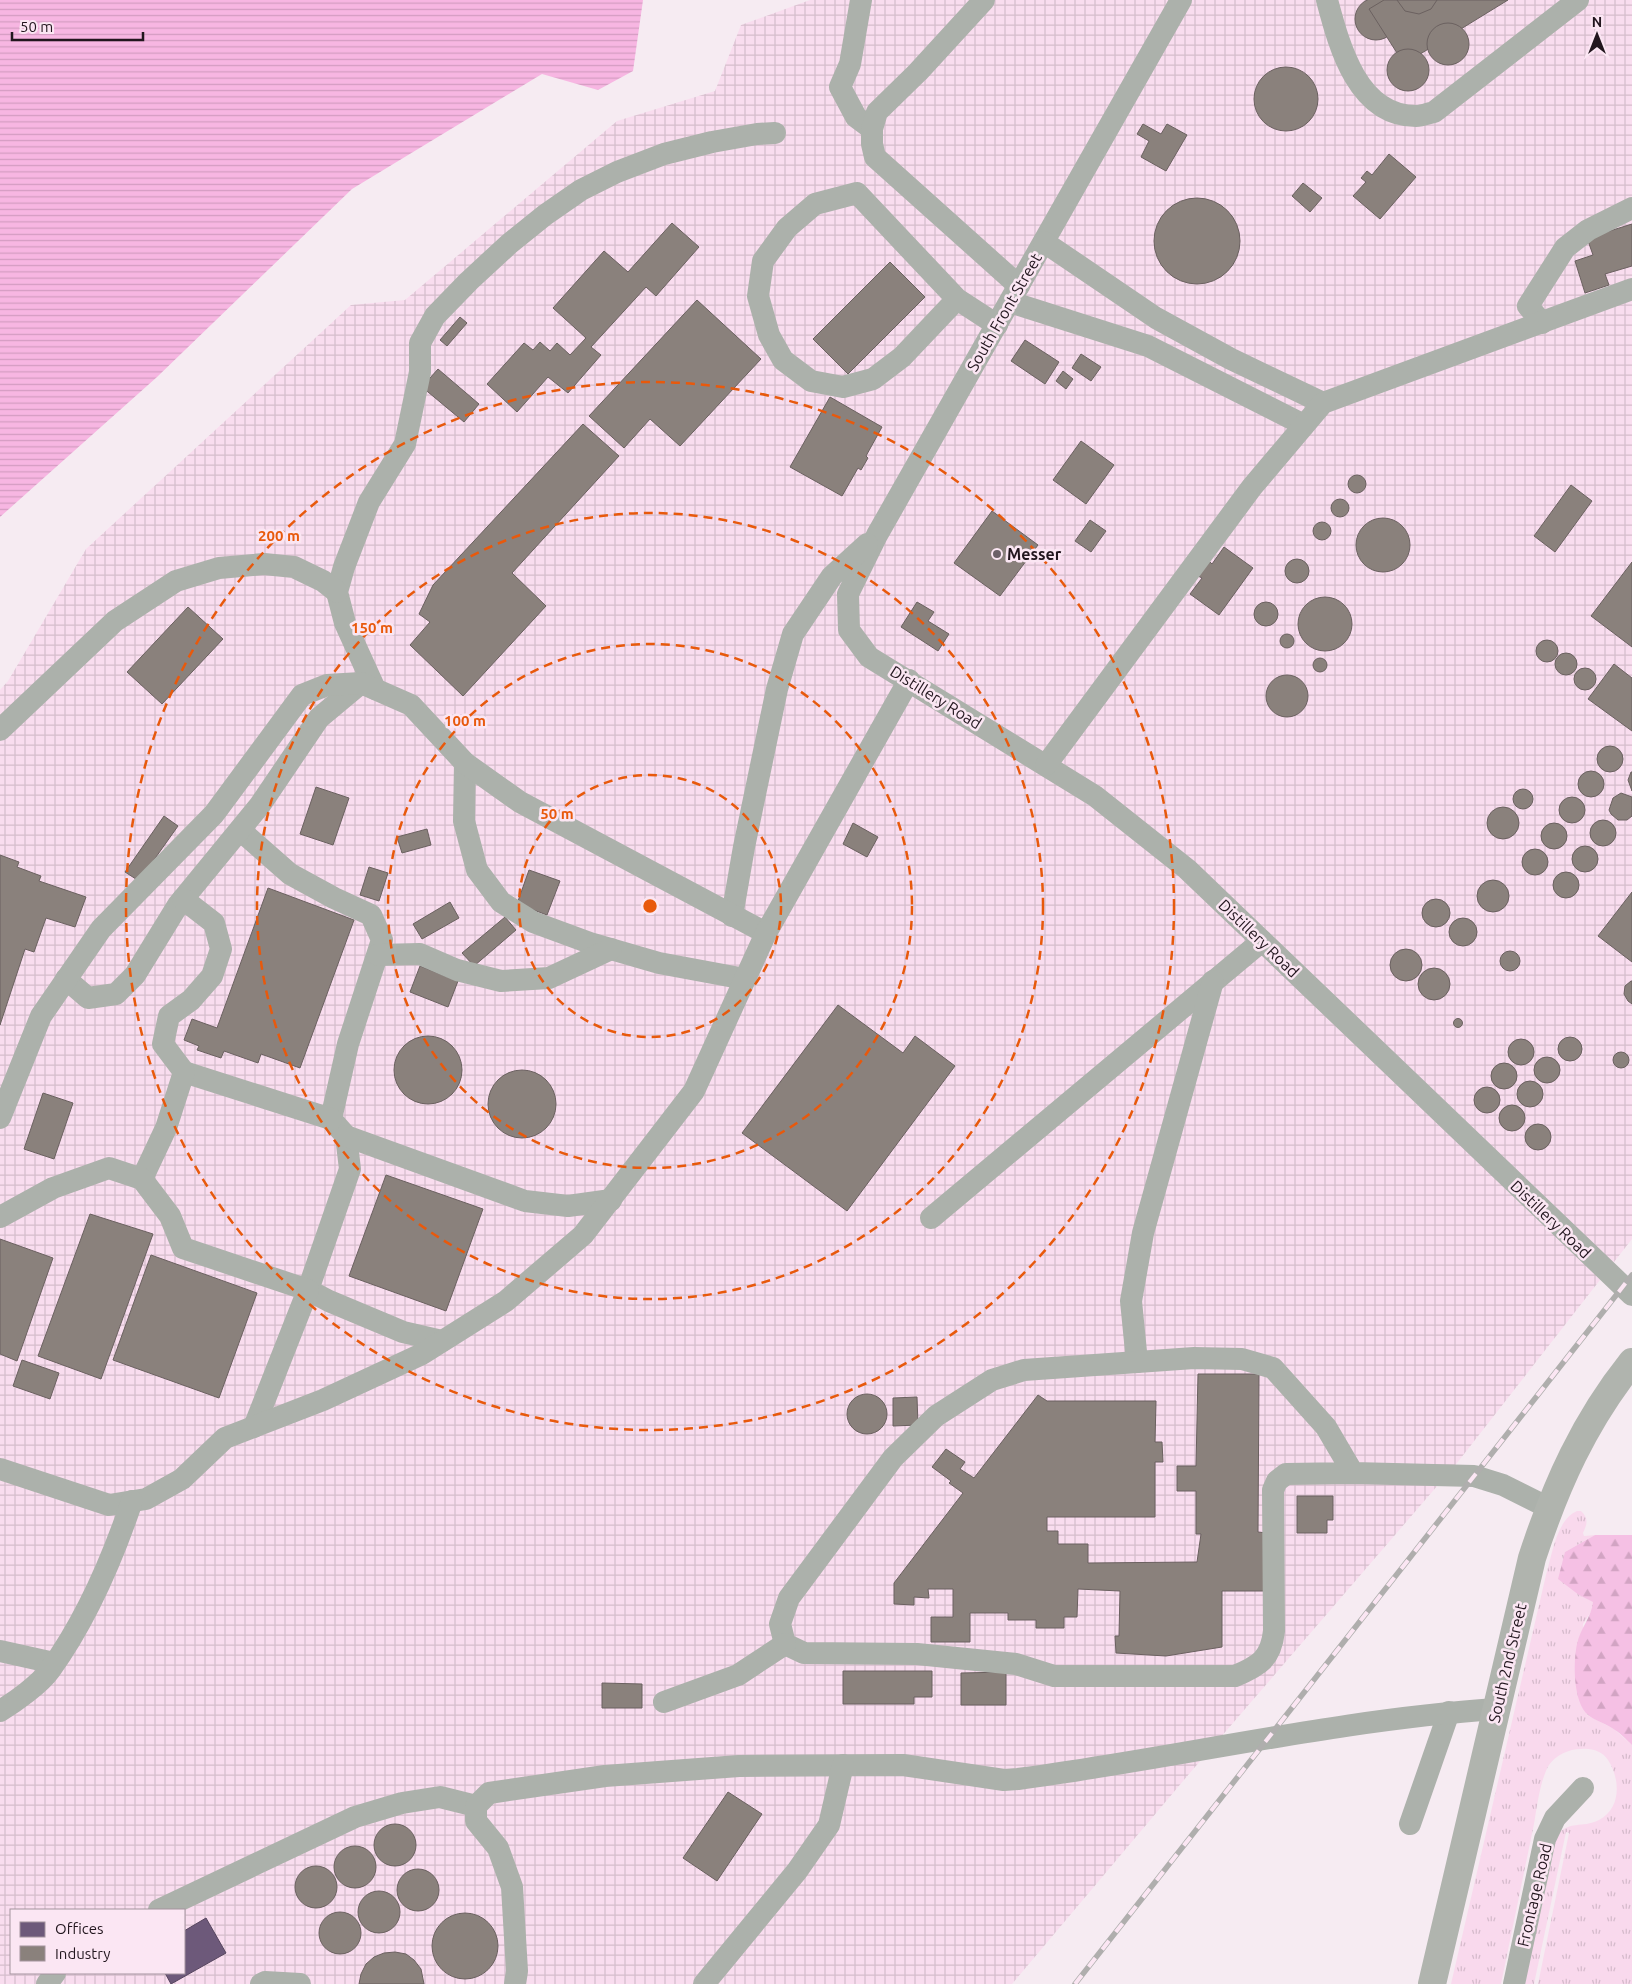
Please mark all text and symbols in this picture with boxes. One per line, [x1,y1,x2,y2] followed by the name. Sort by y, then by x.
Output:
[12,10,144,42] scale bar
[1572,10,1622,60] north arrow
[1592,14,1602,30] text: N
[20,18,53,35] text: 50 m
[963,249,1045,374] street label: South Front Street
[258,527,300,544] text: 200 m
[1007,545,1062,563] place label: Messer
[991,548,1003,560] marker: Messer
[351,619,393,636] text: 150 m
[887,662,985,732] street label: Distillery Road
[444,712,486,729] text: 100 m
[540,805,574,822] text: 50 m
[1215,895,1303,981] street label: Distillery Road
[641,897,659,915] centre of rings
[1507,1176,1595,1262] street label: Distillery Road
[1485,1601,1530,1724] street label: South 2nd Street
[1513,1841,1555,1949] street label: Frontage Road
[10,1909,185,1974] legend
[55,1920,103,1937] text: Offices
[55,1945,110,1962] text: Industry

